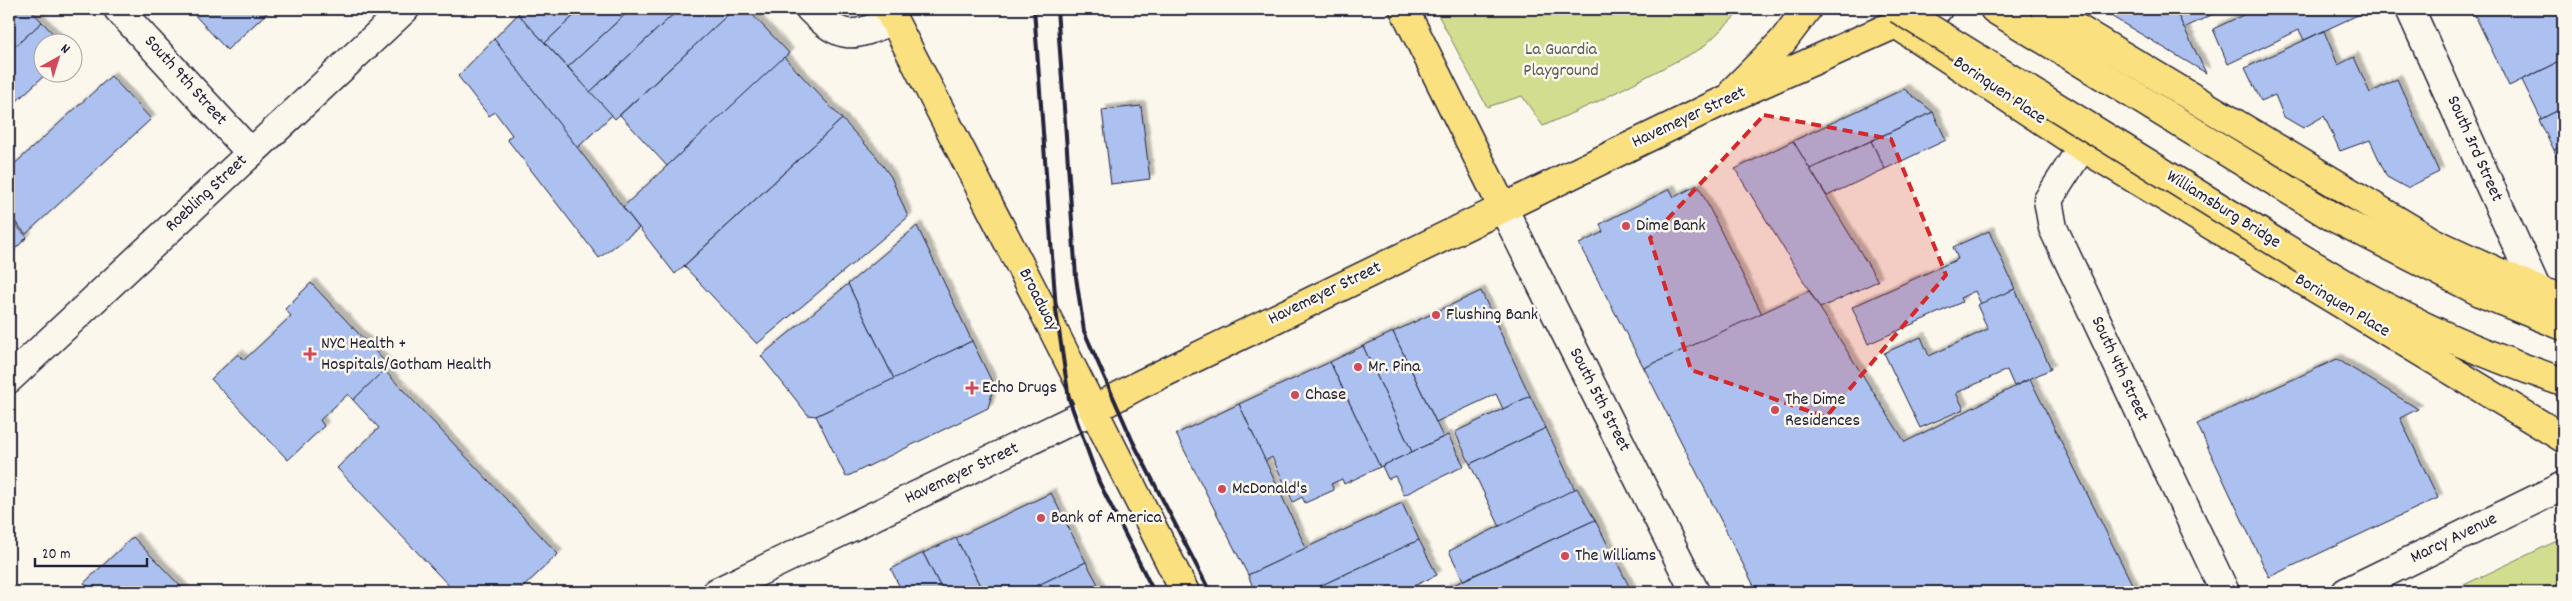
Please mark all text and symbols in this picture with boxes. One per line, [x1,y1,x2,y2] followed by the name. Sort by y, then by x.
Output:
[138,30,233,132] street label: South 9th Street
[32,32,82,82] north arrow
[1523,38,1599,84] park label: La Guardia Playground
[56,40,74,59] text: N
[1948,51,2050,131] street label: Borinquen Place
[1628,81,1750,155] street label: Havemeyer Street
[2439,92,2509,206] street label: South 3rd Street
[160,149,254,239] street label: Roebling Street
[2161,165,2285,255] street label: Williamsburg Bridge
[1636,214,1706,239] place label: Dime Bank
[1620,220,1632,232] marker: Dime Bank
[1264,256,1386,332] street label: Havemeyer Street
[1012,264,1065,336] street label: Broadway
[2290,268,2394,344] street label: Borinquen Place
[1446,303,1538,328] place label: Flushing Bank
[1430,309,1442,321] marker: Flushing Bank
[2084,313,2154,426] street label: South 4th Street
[321,332,491,378] place label: NYC Health + Hospitals/Gotham Health
[1562,344,1636,457] street label: South 5th Street
[303,347,317,361] marker: NYC Health + Hospitals/Gotham Health
[1368,355,1421,380] place label: Mr. Pina
[1352,361,1364,373] marker: Mr. Pina
[982,376,1057,401] place label: Echo Drugs
[966,382,978,394] marker: Echo Drugs
[1305,383,1346,408] place label: Chase
[1785,388,1860,434] place label: The Dime Residences
[1289,389,1301,401] marker: Chase
[1769,404,1781,416] marker: The Dime Residences
[901,437,1023,511] street label: Havemeyer Street
[1232,477,1308,502] place label: McDonald's
[1216,483,1228,495] marker: McDonald's
[1051,506,1163,531] place label: Bank of America
[2406,507,2502,571] street label: Marcy Avenue
[1035,512,1047,524] marker: Bank of America
[35,536,148,568] scale bar
[42,544,70,566] text: 20 m
[1575,544,1656,569] place label: The Williams
[1559,550,1571,562] marker: The Williams

